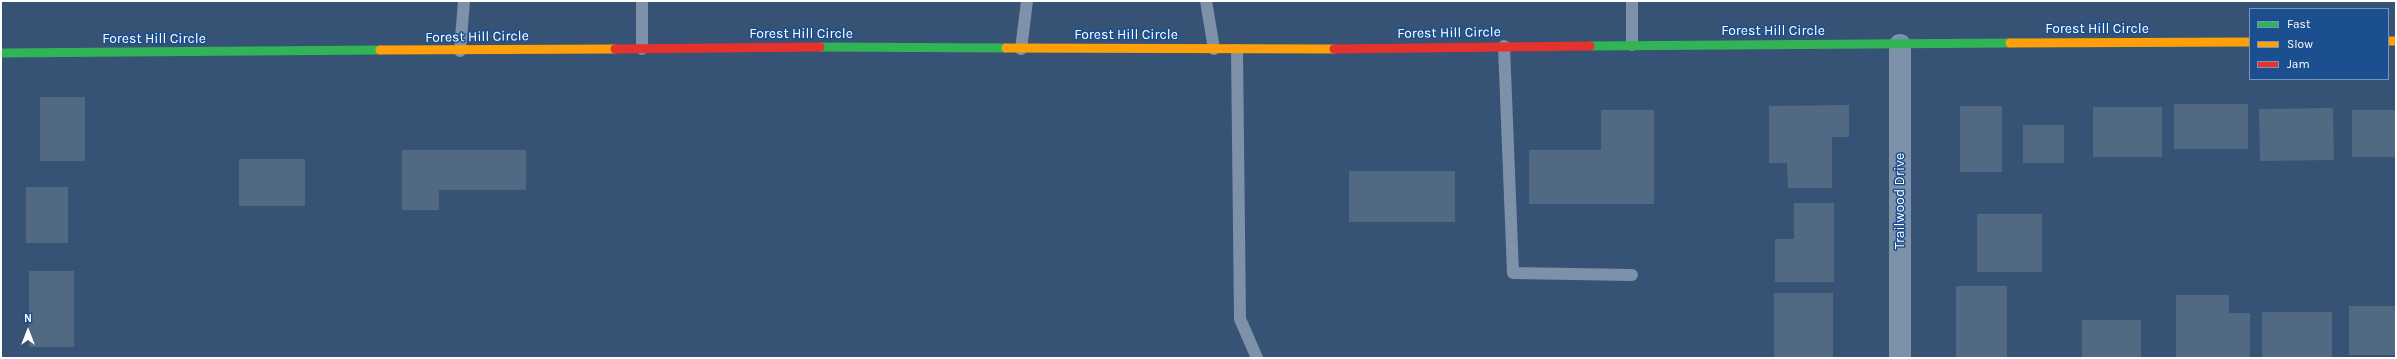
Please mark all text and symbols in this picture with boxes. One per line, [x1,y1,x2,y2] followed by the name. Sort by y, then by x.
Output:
[2249,8,2389,80] legend
[2287,17,2310,31] text: Fast
[2045,21,2149,37] street label: Forest Hill Circle
[1721,23,1825,39] street label: Forest Hill Circle
[1397,24,1501,42] street label: Forest Hill Circle
[749,26,853,42] street label: Forest Hill Circle
[1074,27,1178,43] street label: Forest Hill Circle
[425,28,529,46] street label: Forest Hill Circle
[102,31,206,47] street label: Forest Hill Circle
[2287,37,2313,51] text: Slow
[2287,57,2310,71] text: Jam
[1892,153,1908,249] street label: Trailwood Drive
[8,311,48,351] north arrow
[24,312,32,325] text: N

